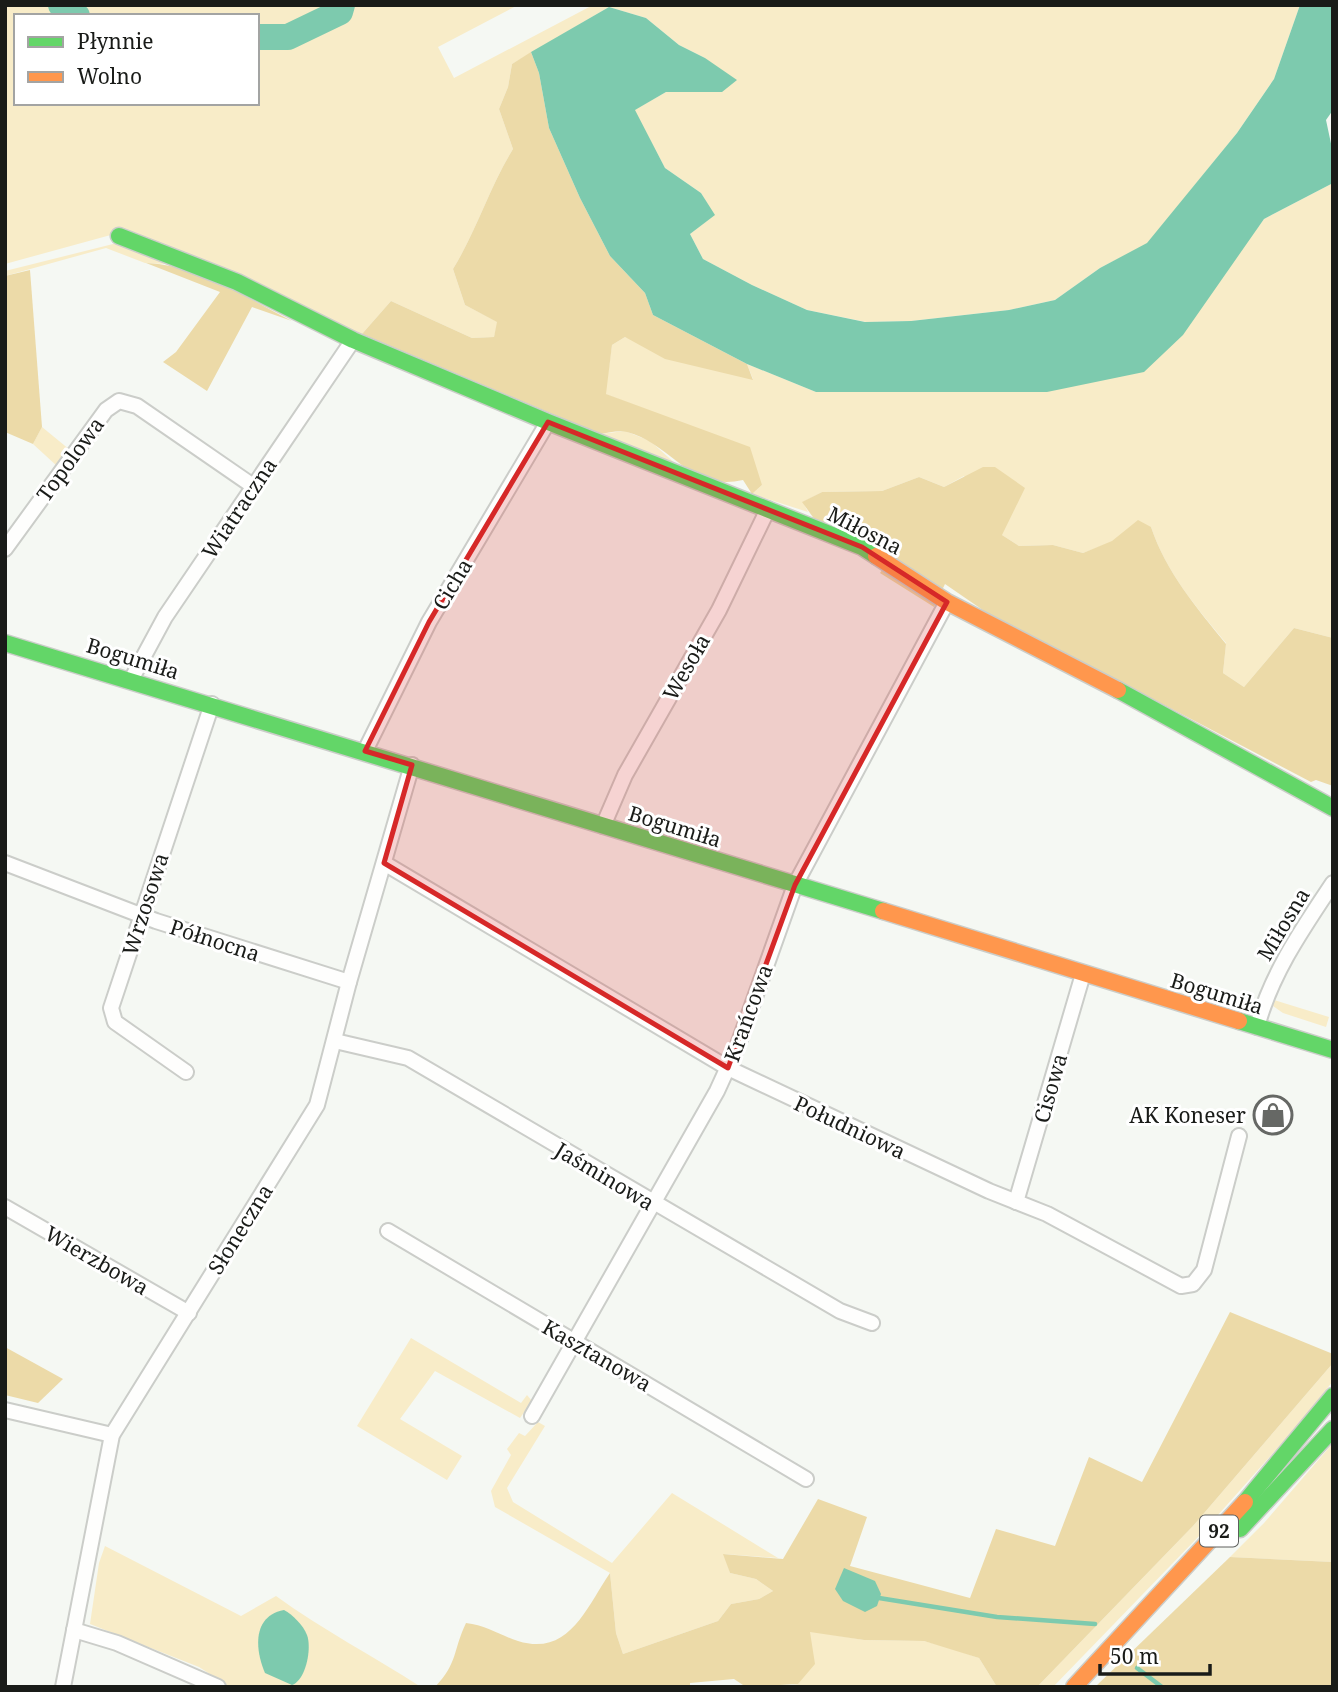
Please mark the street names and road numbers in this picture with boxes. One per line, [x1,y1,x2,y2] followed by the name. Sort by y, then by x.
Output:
[30,411,110,507] street label: Topolowa
[195,452,283,564] street label: Wiatraczna
[823,499,907,561] street label: Miłosna
[426,553,478,615] street label: Cicha
[656,629,716,705] street label: Wesoła
[83,631,183,685] street label: Bogumiła
[625,799,725,853] street label: Bogumiła
[115,849,175,959] street label: Wrzosowa
[1250,882,1316,966] street label: Miłosna
[166,912,264,968] street label: Północna
[717,960,779,1066] street label: Krańcowa
[1167,966,1267,1020] street label: Bogumiła
[1027,1050,1073,1126] street label: Cisowa
[790,1089,910,1165] street label: Południowa
[549,1135,660,1217] street label: Jaśminowa
[201,1179,279,1279] street label: Słoneczna
[40,1219,154,1301] street label: Wierzbowa
[537,1312,657,1398] street label: Kasztanowa
[1200,1516,1238,1546] road number: 92

